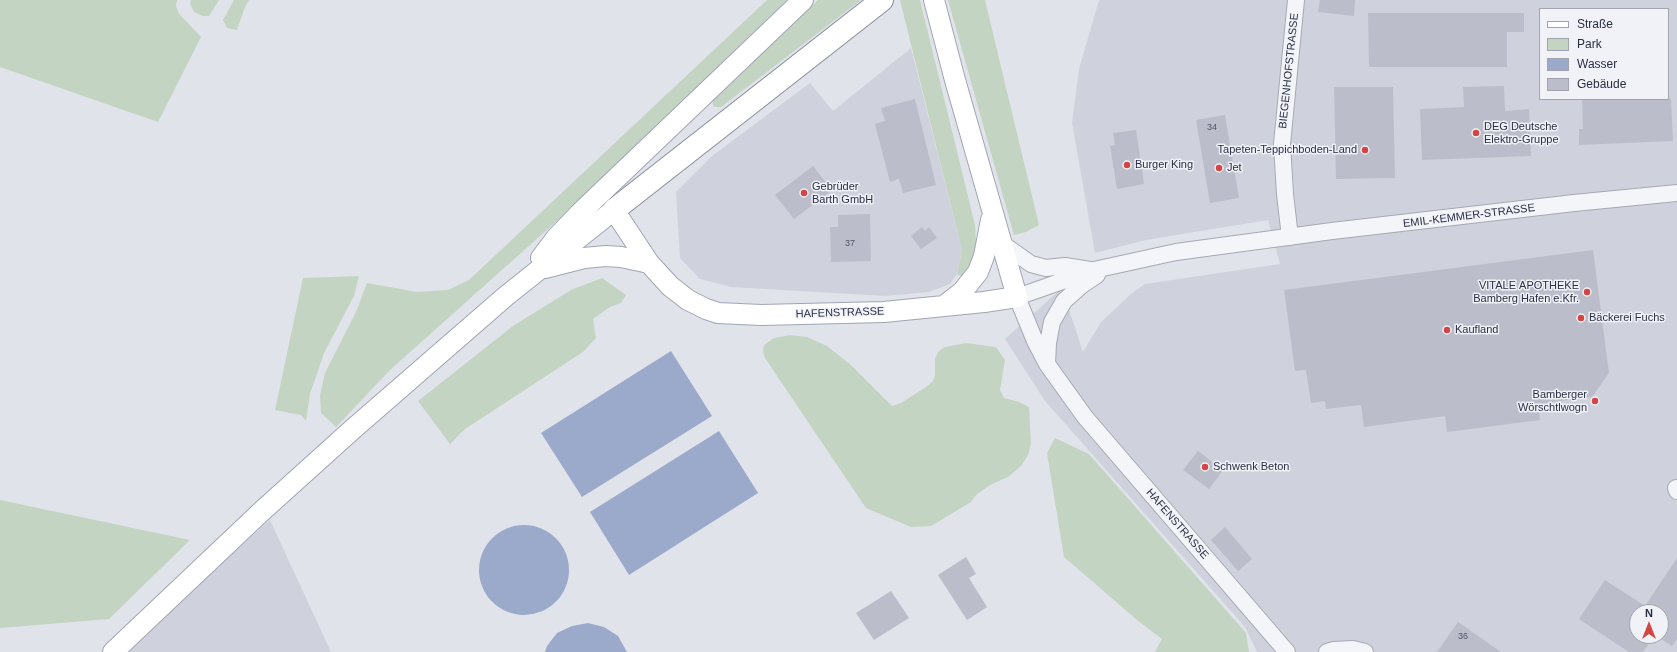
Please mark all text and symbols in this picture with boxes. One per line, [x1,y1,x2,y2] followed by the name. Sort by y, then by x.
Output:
[1539,8,1669,100] legend
[1276,13,1302,129] street label: BIEGENHOFSTRASSE
[1577,17,1613,31] text: Straße
[1577,37,1602,51] text: Park
[1577,57,1617,71] text: Wasser
[1577,77,1626,91] text: Gebäude
[1484,120,1559,146] place label: DEG Deutsche Elektro-Gruppe
[1207,123,1217,133] house number: 34
[1471,128,1481,138] marker: DEG Deutsche Elektro-Gruppe
[1218,143,1357,157] place label: Tapeten-Teppichboden-Land
[1360,145,1370,155] marker: Tapeten-Teppichboden-Land
[1135,158,1193,172] place label: Burger King
[1122,160,1132,170] marker: Burger King
[1227,161,1242,175] place label: Jet
[1214,163,1224,173] marker: Jet
[812,180,873,206] place label: Gebrüder Barth GmbH
[799,188,809,198] marker: Gebrüder Barth GmbH
[1402,201,1536,231] street label: EMIL-KEMMER-STRASSE
[845,239,855,249] house number: 37
[1473,279,1579,305] place label: VITALE APOTHEKE Bamberg Hafen e.Kfr.
[1582,287,1592,297] marker: VITALE APOTHEKE Bamberg Hafen e.Kfr.
[795,305,885,321] street label: HAFENSTRASSE
[1589,311,1665,325] place label: Bäckerei Fuchs
[1576,313,1586,323] marker: Bäckerei Fuchs
[1455,323,1498,337] place label: Kaufland
[1442,325,1452,335] marker: Kaufland
[1518,388,1587,414] place label: Bamberger Wörschtlwogn
[1590,396,1600,406] marker: Bamberger Wörschtlwogn
[1213,460,1289,474] place label: Schwenk Beton
[1200,462,1210,472] marker: Schwenk Beton
[1143,486,1211,562] street label: HAFENSTRASSE
[1629,604,1669,644] north arrow
[1645,607,1653,619] text: N
[1458,632,1468,642] house number: 36

